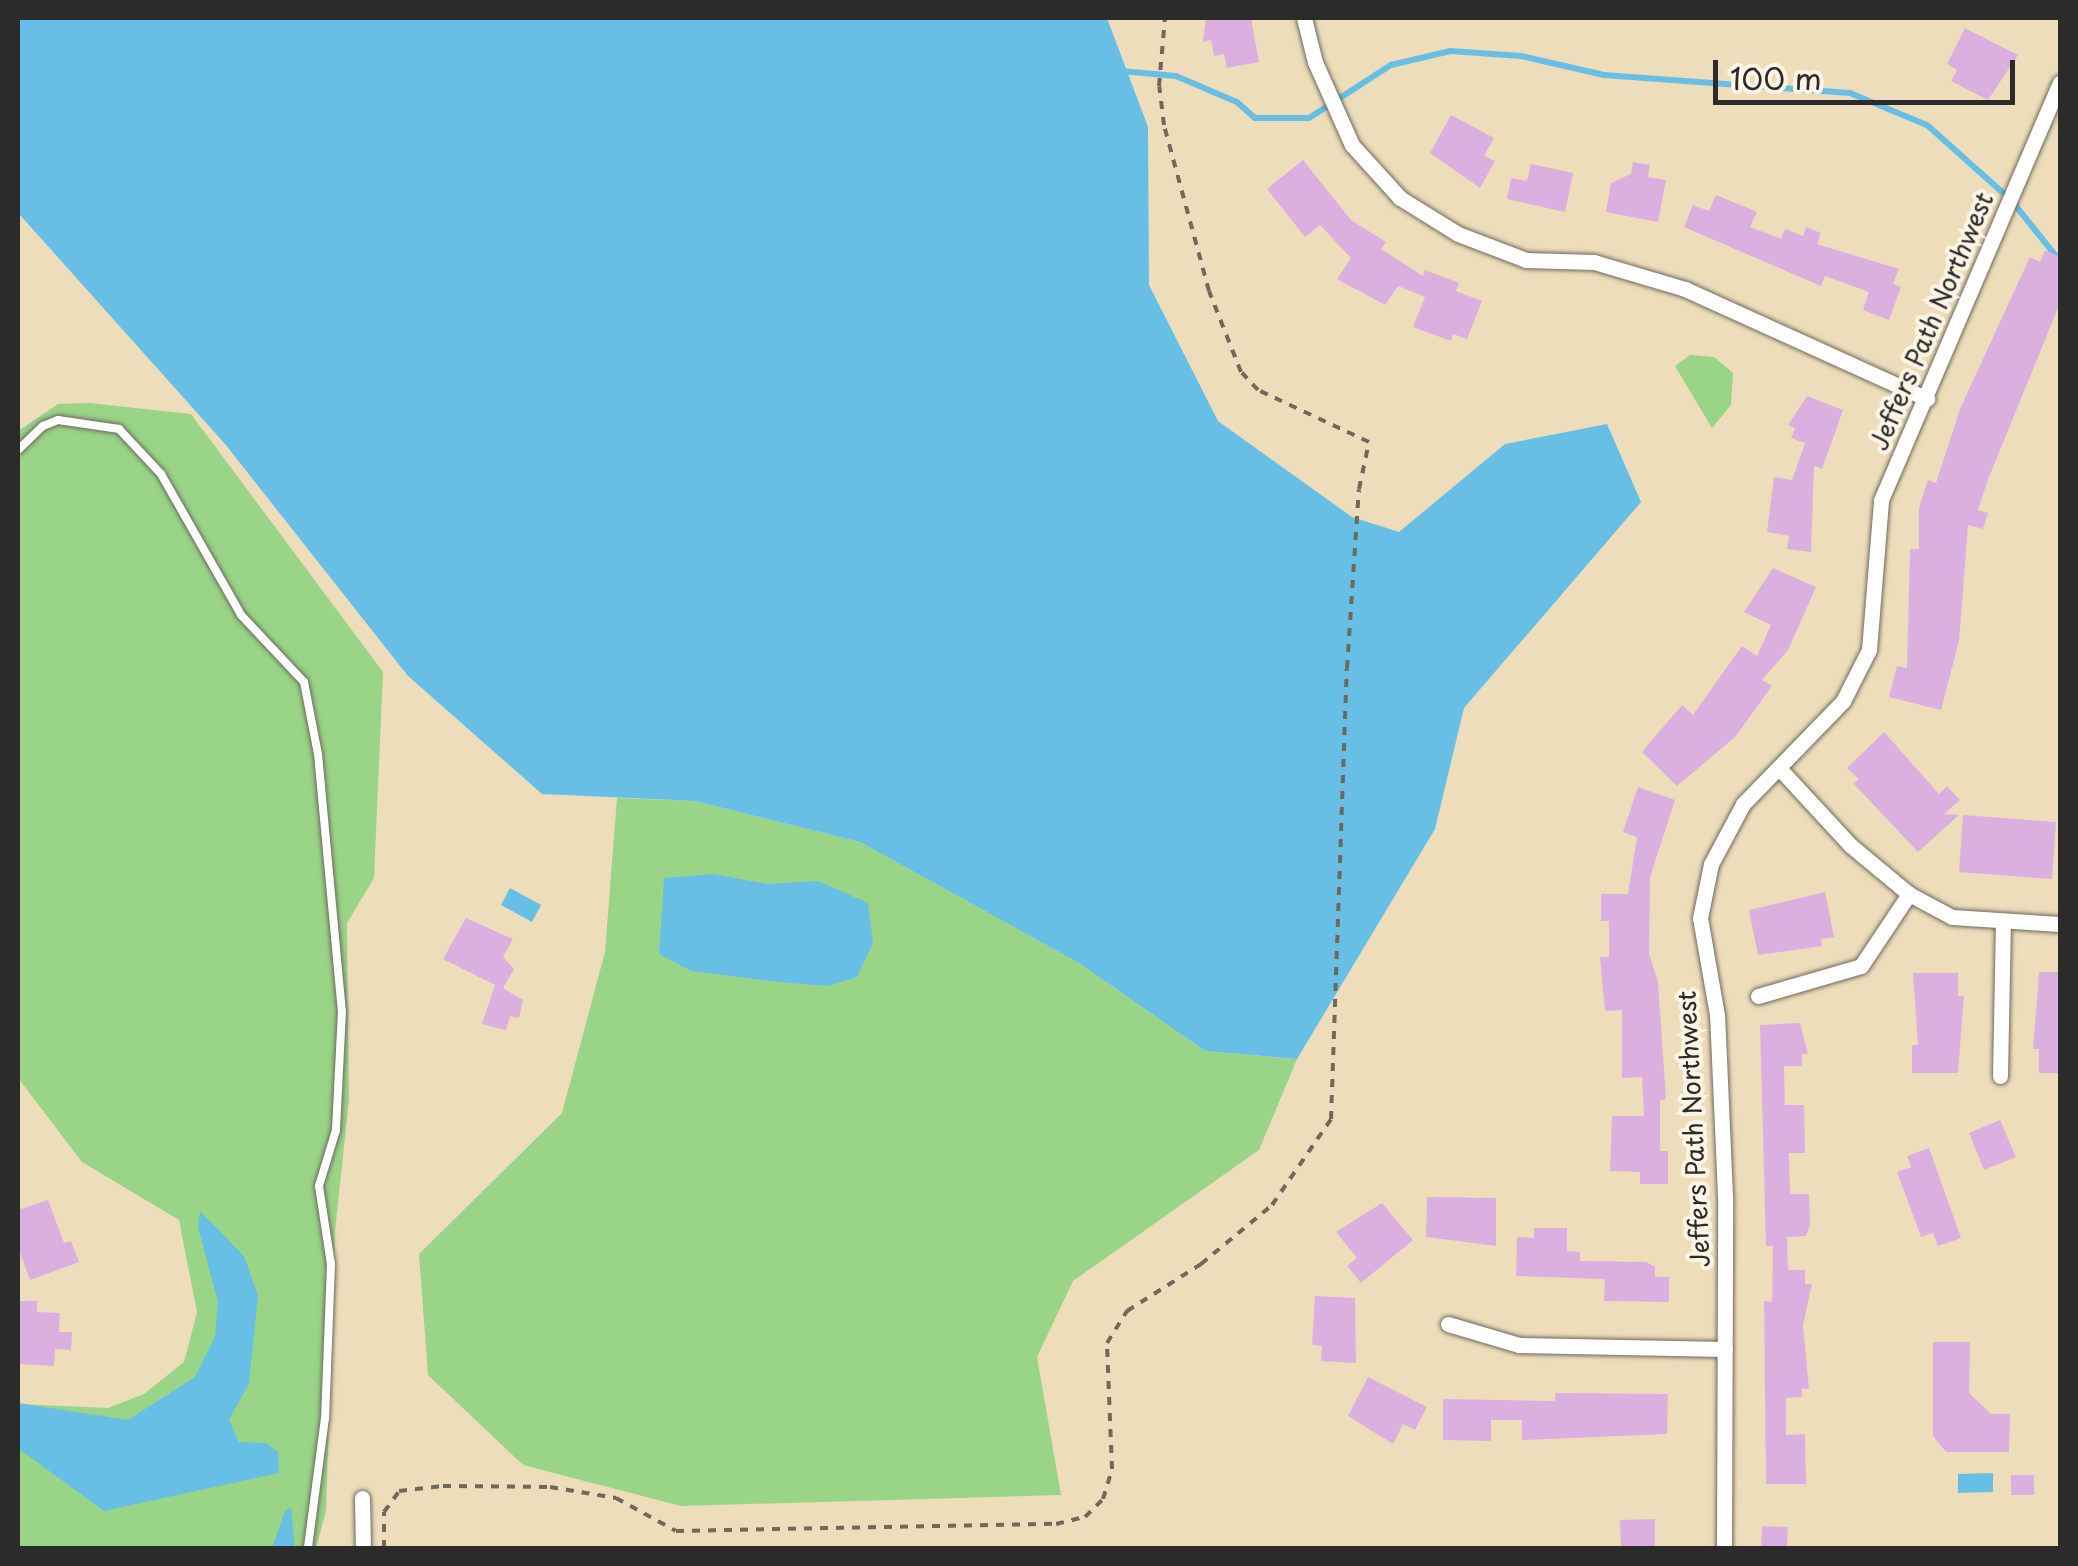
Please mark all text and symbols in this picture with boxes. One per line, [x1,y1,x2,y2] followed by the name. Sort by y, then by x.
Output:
[1718,40,2020,102] scale bar
[1730,55,1822,100] text: 100 m
[1863,188,1999,454] street label: Jeffers Path Northwest
[1671,990,1715,1268] street label: Jeffers Path Northwest

